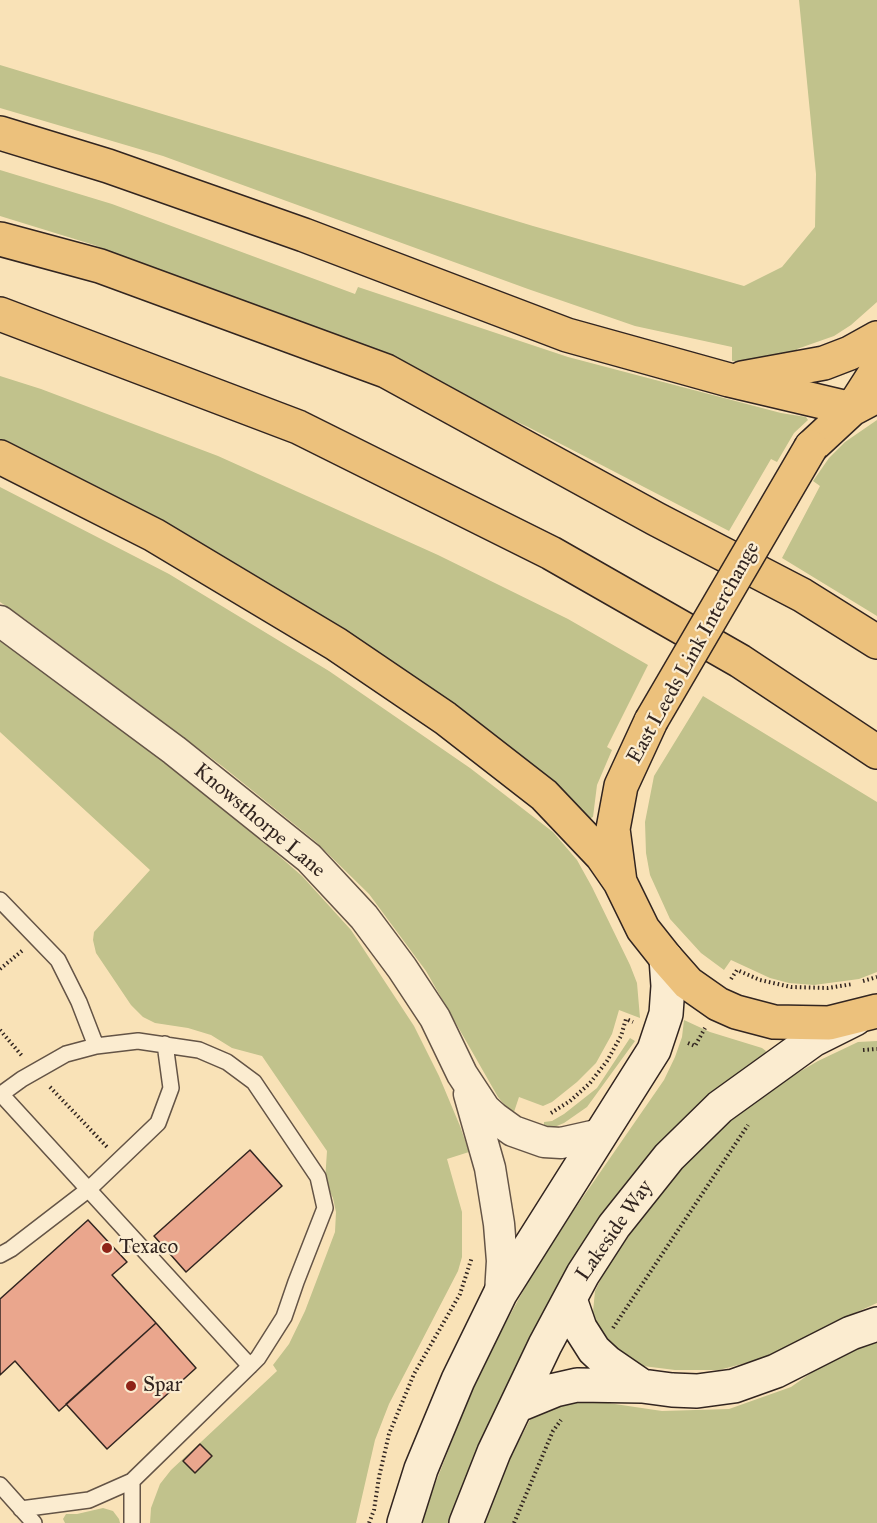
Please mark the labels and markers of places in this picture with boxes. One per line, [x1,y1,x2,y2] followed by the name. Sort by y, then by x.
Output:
[119,1235,178,1261] place label: Texaco
[100,1241,114,1255] marker: Texaco
[143,1373,182,1399] place label: Spar
[124,1379,138,1393] marker: Spar

